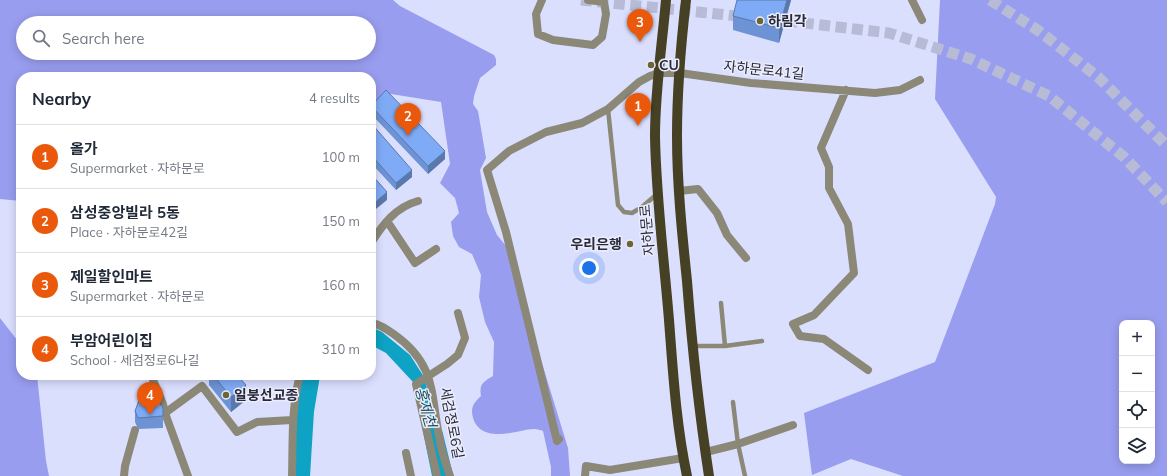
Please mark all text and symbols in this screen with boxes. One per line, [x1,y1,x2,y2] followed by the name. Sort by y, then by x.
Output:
[627,9,653,42] pin: 3
[768,12,807,30] place label: 하림각
[16,16,376,60] search box
[755,16,765,26] marker: 하림각
[30,27,52,49] icon: search
[62,29,144,48] text: Search here
[659,56,679,74] place label: CU
[723,57,805,83] street label: 자하문로41길
[646,60,656,70] marker: CU
[32,88,91,109] text: Nearby
[309,90,360,106] text: 4 results
[625,93,651,126] pin: 1
[395,103,421,136] pin: 2
[70,139,98,158] text: 올가
[41,149,49,165] text: 1
[322,149,360,165] text: 100 m
[70,160,205,176] text: Supermarket · 자하문로
[70,203,180,222] text: 삼성중앙빌라 5동
[636,203,658,256] street label: 자하문로
[41,213,49,229] text: 2
[322,213,360,229] text: 150 m
[70,224,188,240] text: Place · 자하문로42길
[570,235,622,253] place label: 우리은행
[625,239,635,249] marker: 우리은행
[579,258,599,278] your location
[70,267,153,286] text: 제일할인마트
[41,277,49,293] text: 3
[322,277,360,293] text: 160 m
[70,288,205,304] text: Supermarket · 자하문로
[1119,320,1155,464] map controls
[1119,320,1155,356] button: +
[70,331,153,350] text: 부암어린이집
[41,341,49,357] text: 4
[322,341,360,357] text: 310 m
[70,352,199,368] text: School · 세검정로6나길
[1119,356,1155,392] button: −
[137,382,163,415] pin: 4
[411,385,441,432] water label: 홍제천
[234,386,299,404] place label: 일붕선교종
[436,386,468,460] street label: 세검정로6길
[221,390,231,400] marker: 일붕선교종
[1119,392,1155,428] button: locate
[1119,428,1155,464] button: layers

